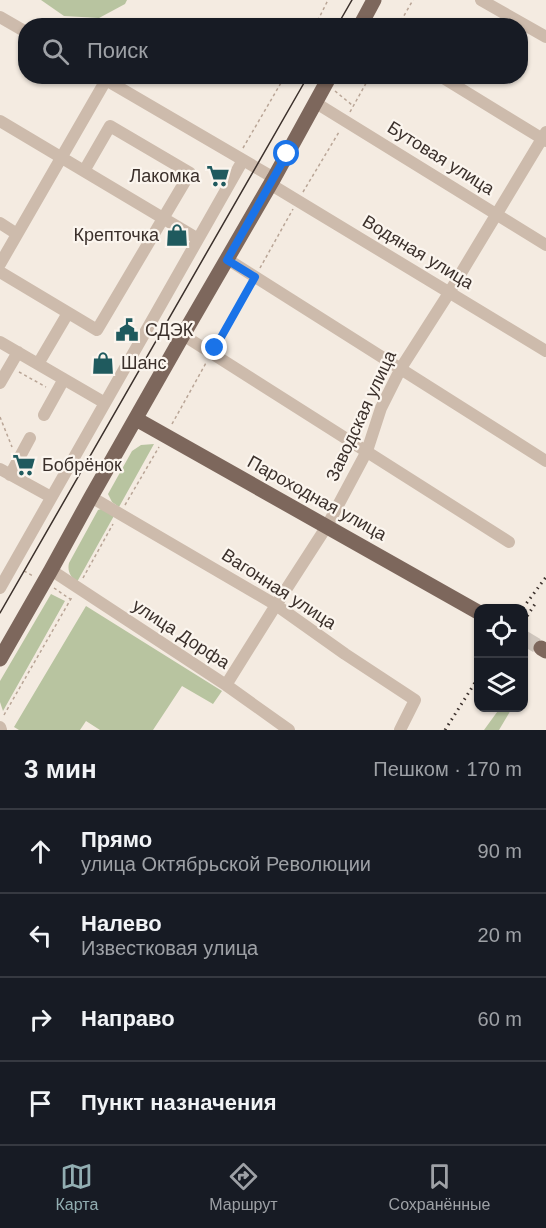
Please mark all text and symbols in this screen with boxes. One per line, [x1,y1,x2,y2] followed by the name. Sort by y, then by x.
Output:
[18,18,528,84] search box
[39,35,72,68] icon: search
[87,38,148,63] text: Поиск
[384,117,499,199] street label: Бутовая улица
[273,140,299,166] route start
[205,163,231,189] supermarket icon: Лакомка
[129,166,201,186] place label: Лакомка
[359,211,478,294] street label: Водяная улица
[164,222,190,248] shop icon: Крепточка
[73,225,160,245] place label: Крепточка
[114,317,140,343] public building icon: СДЭК
[145,320,194,340] place label: СДЭК
[201,334,227,360] route end
[322,347,400,485] street label: Заводская улица
[90,350,116,376] shop icon: Шанс
[121,353,166,373] place label: Шанс
[244,451,391,545] street label: Пароходная улица
[11,452,37,478] supermarket icon: Бобрёнок
[42,455,122,475] place label: Бобрёнок
[218,545,341,634] street label: Вагонная улица
[129,595,234,673] street label: улица Дорфа
[474,604,528,712] map controls
[474,604,528,658] button: locate
[474,658,528,712] button: layers
[24,754,97,784] text: 3 мин
[373,758,522,780] text: Пешком · 170 m
[81,827,152,852] text: Прямо
[24,835,57,868] icon: ahead
[478,840,522,862] text: 90 m
[81,853,371,875] text: улица Октябрьской Революции
[81,911,162,936] text: Налево
[24,919,57,952] icon: left
[478,924,522,946] text: 20 m
[81,937,258,959] text: Известковая улица
[24,1003,57,1036] icon: right
[81,1006,175,1031] text: Направо
[478,1008,522,1030] text: 60 m
[24,1087,57,1120] icon: arrive
[81,1090,277,1115] text: Пункт назначения
[56,1160,98,1214] tab: Карта
[209,1160,278,1214] tab: Маршрут
[389,1160,490,1214] tab: Сохранённые

